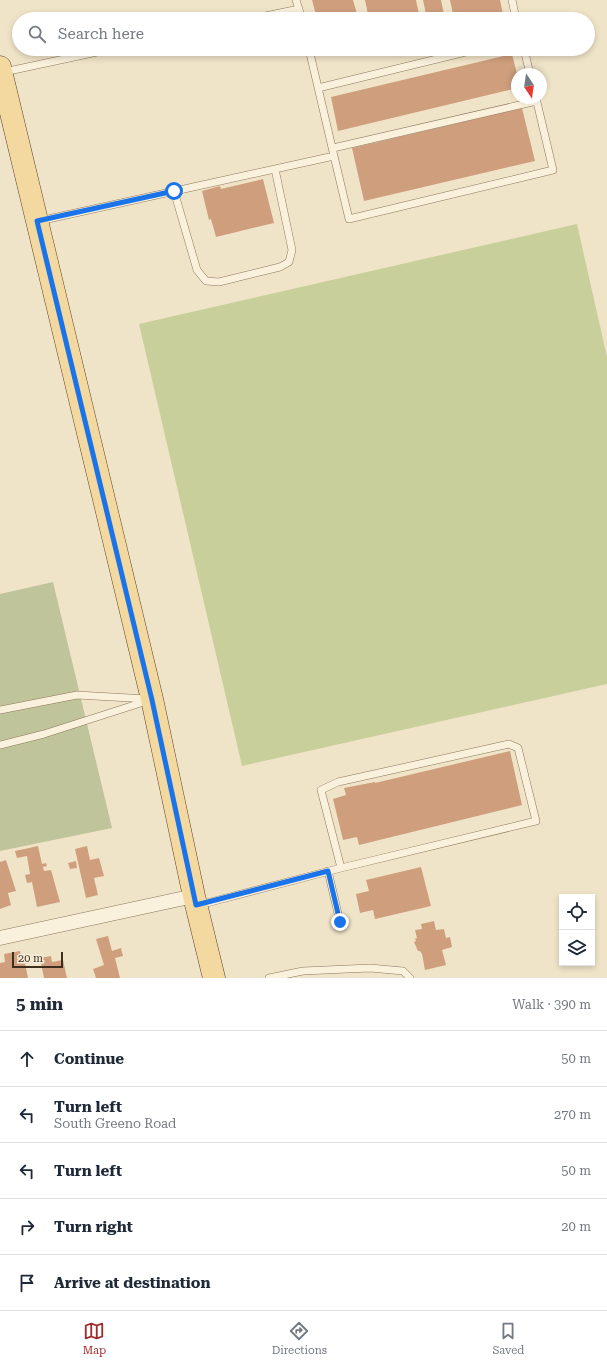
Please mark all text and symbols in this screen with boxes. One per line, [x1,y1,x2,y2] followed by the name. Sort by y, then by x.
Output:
[12,12,595,56] search box
[26,23,48,45] icon: search
[58,25,144,43] text: Search here
[511,68,547,104] north arrow
[165,182,183,200] route start
[559,894,595,966] map controls
[559,894,595,930] button: locate
[331,913,349,931] route end
[559,930,595,966] button: layers
[12,950,63,969] scale bar
[18,952,43,965] text: 20 m
[16,994,63,1014] text: 5 min
[512,997,591,1012] text: Walk · 390 m
[16,1048,38,1070] icon: ahead
[54,1050,124,1068] text: Continue
[561,1051,591,1066] text: 50 m
[54,1098,122,1116] text: Turn left
[16,1104,38,1126] icon: left
[554,1107,591,1122] text: 270 m
[54,1116,176,1131] text: South Greeno Road
[16,1160,38,1182] icon: left
[54,1162,122,1180] text: Turn left
[561,1163,591,1178] text: 50 m
[16,1216,38,1238] icon: right
[54,1218,133,1236] text: Turn right
[561,1219,591,1234] text: 20 m
[16,1272,38,1294] icon: arrive
[54,1274,210,1292] text: Arrive at destination
[83,1320,106,1357] tab: Map
[272,1320,327,1357] tab: Directions
[492,1320,524,1357] tab: Saved

